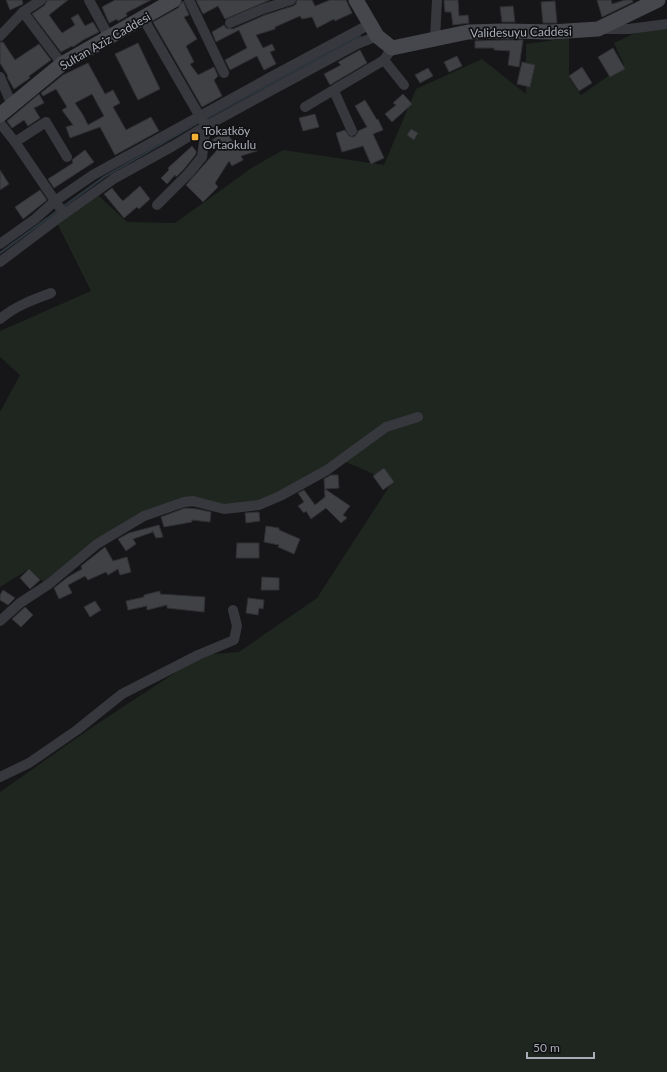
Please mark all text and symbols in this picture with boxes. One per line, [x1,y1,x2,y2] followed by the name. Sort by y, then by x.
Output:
[57,9,153,73] street label: Sultan Aziz Caddesi
[470,24,572,40] street label: Validesuyu Caddesi
[203,123,256,152] place label: Tokatköy Ortaokulu
[190,132,200,142] marker: Tokatköy Ortaokulu
[527,1034,594,1060] scale bar
[533,1040,560,1055] text: 50 m

